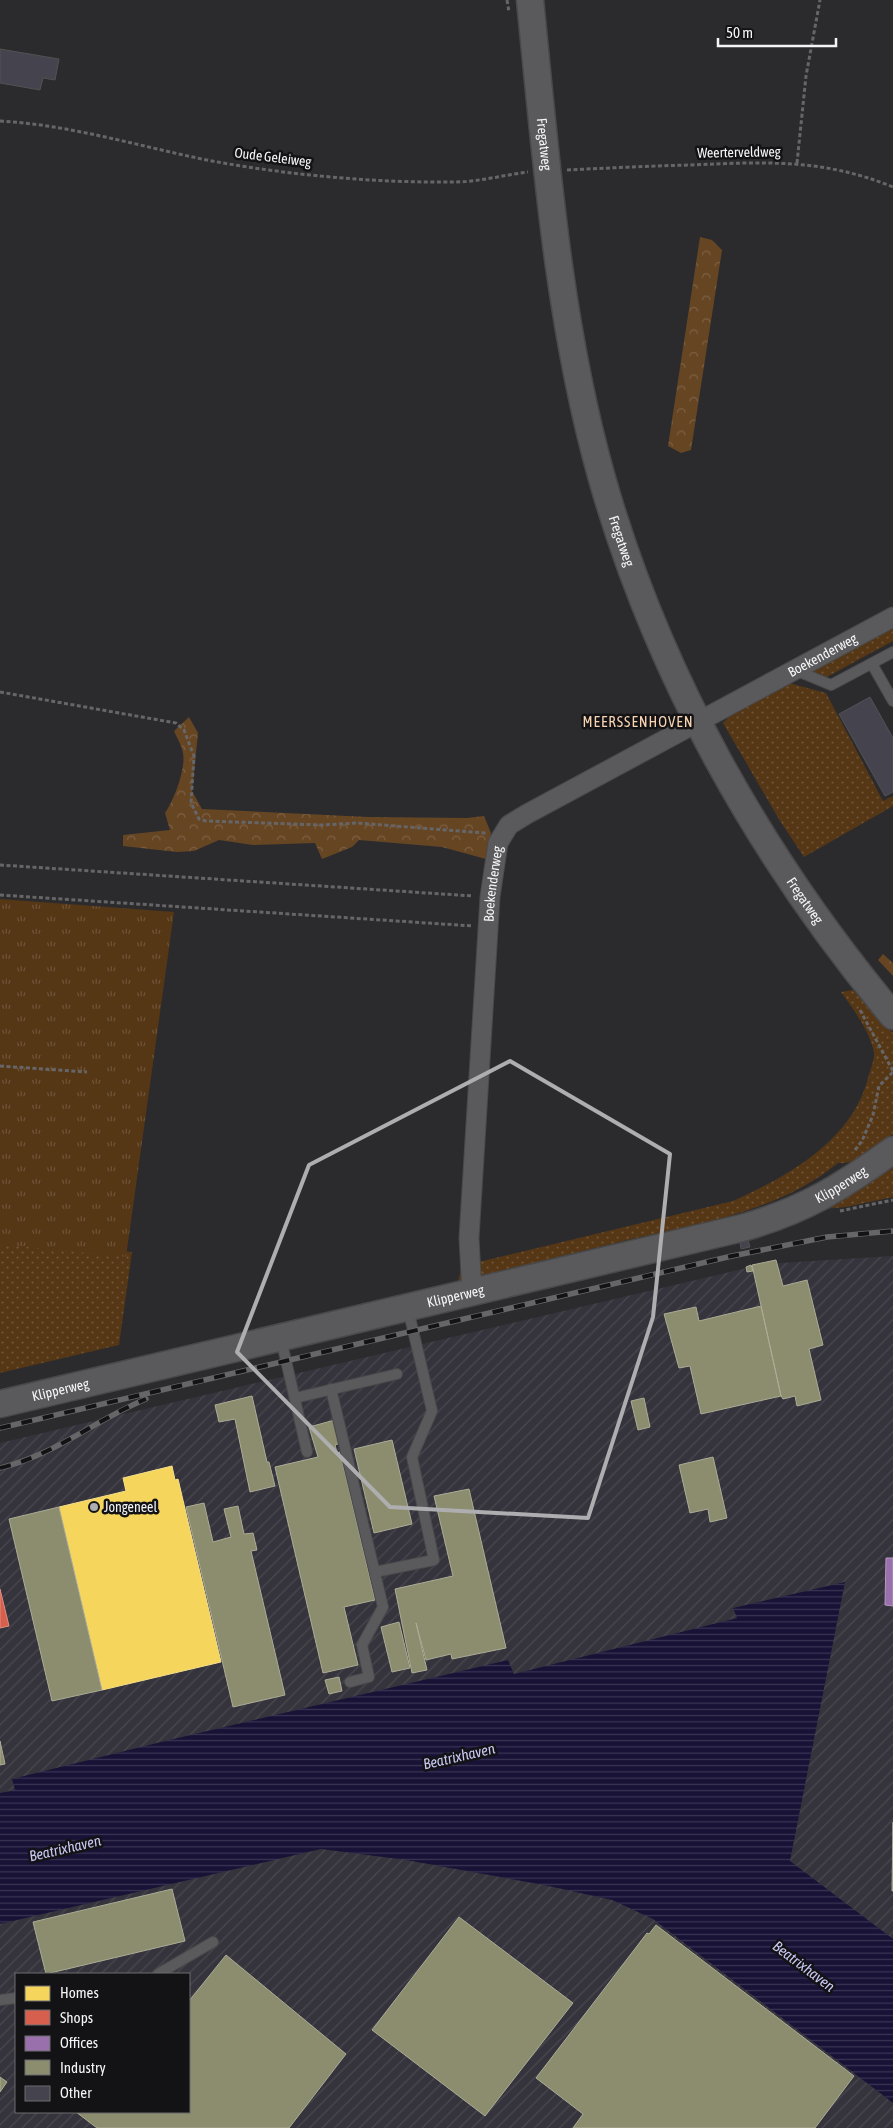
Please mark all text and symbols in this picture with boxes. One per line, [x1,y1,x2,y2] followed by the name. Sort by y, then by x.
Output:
[718,15,836,47] scale bar
[726,24,753,41] text: 50 m
[534,117,555,171] street label: Fregatweg
[697,143,781,161] street label: Weerterveldweg
[234,144,312,170] street label: Oude Geleiweg
[606,513,638,569] street label: Fregatweg
[785,630,860,680] street label: Boekenderweg
[582,713,694,730] district label: MEERSSENHOVEN
[480,845,505,922] street label: Boekenderweg
[783,874,827,927] street label: Fregatweg
[812,1163,870,1206] street label: Klipperweg
[425,1281,486,1310] street label: Klipperweg
[30,1375,90,1404] street label: Klipperweg
[104,1499,157,1515] place label: Jongeneel
[88,1501,100,1513] marker: Jongeneel
[421,1739,497,1773] water label: Beatrixhaven
[27,1831,103,1865] water label: Beatrixhaven
[770,1937,838,1995] water label: Beatrixhaven
[15,1973,190,2113] legend
[60,1984,99,2001] text: Homes
[60,2009,93,2026] text: Shops
[60,2034,98,2051] text: Offices
[60,2059,106,2076] text: Industry
[60,2084,92,2101] text: Other

